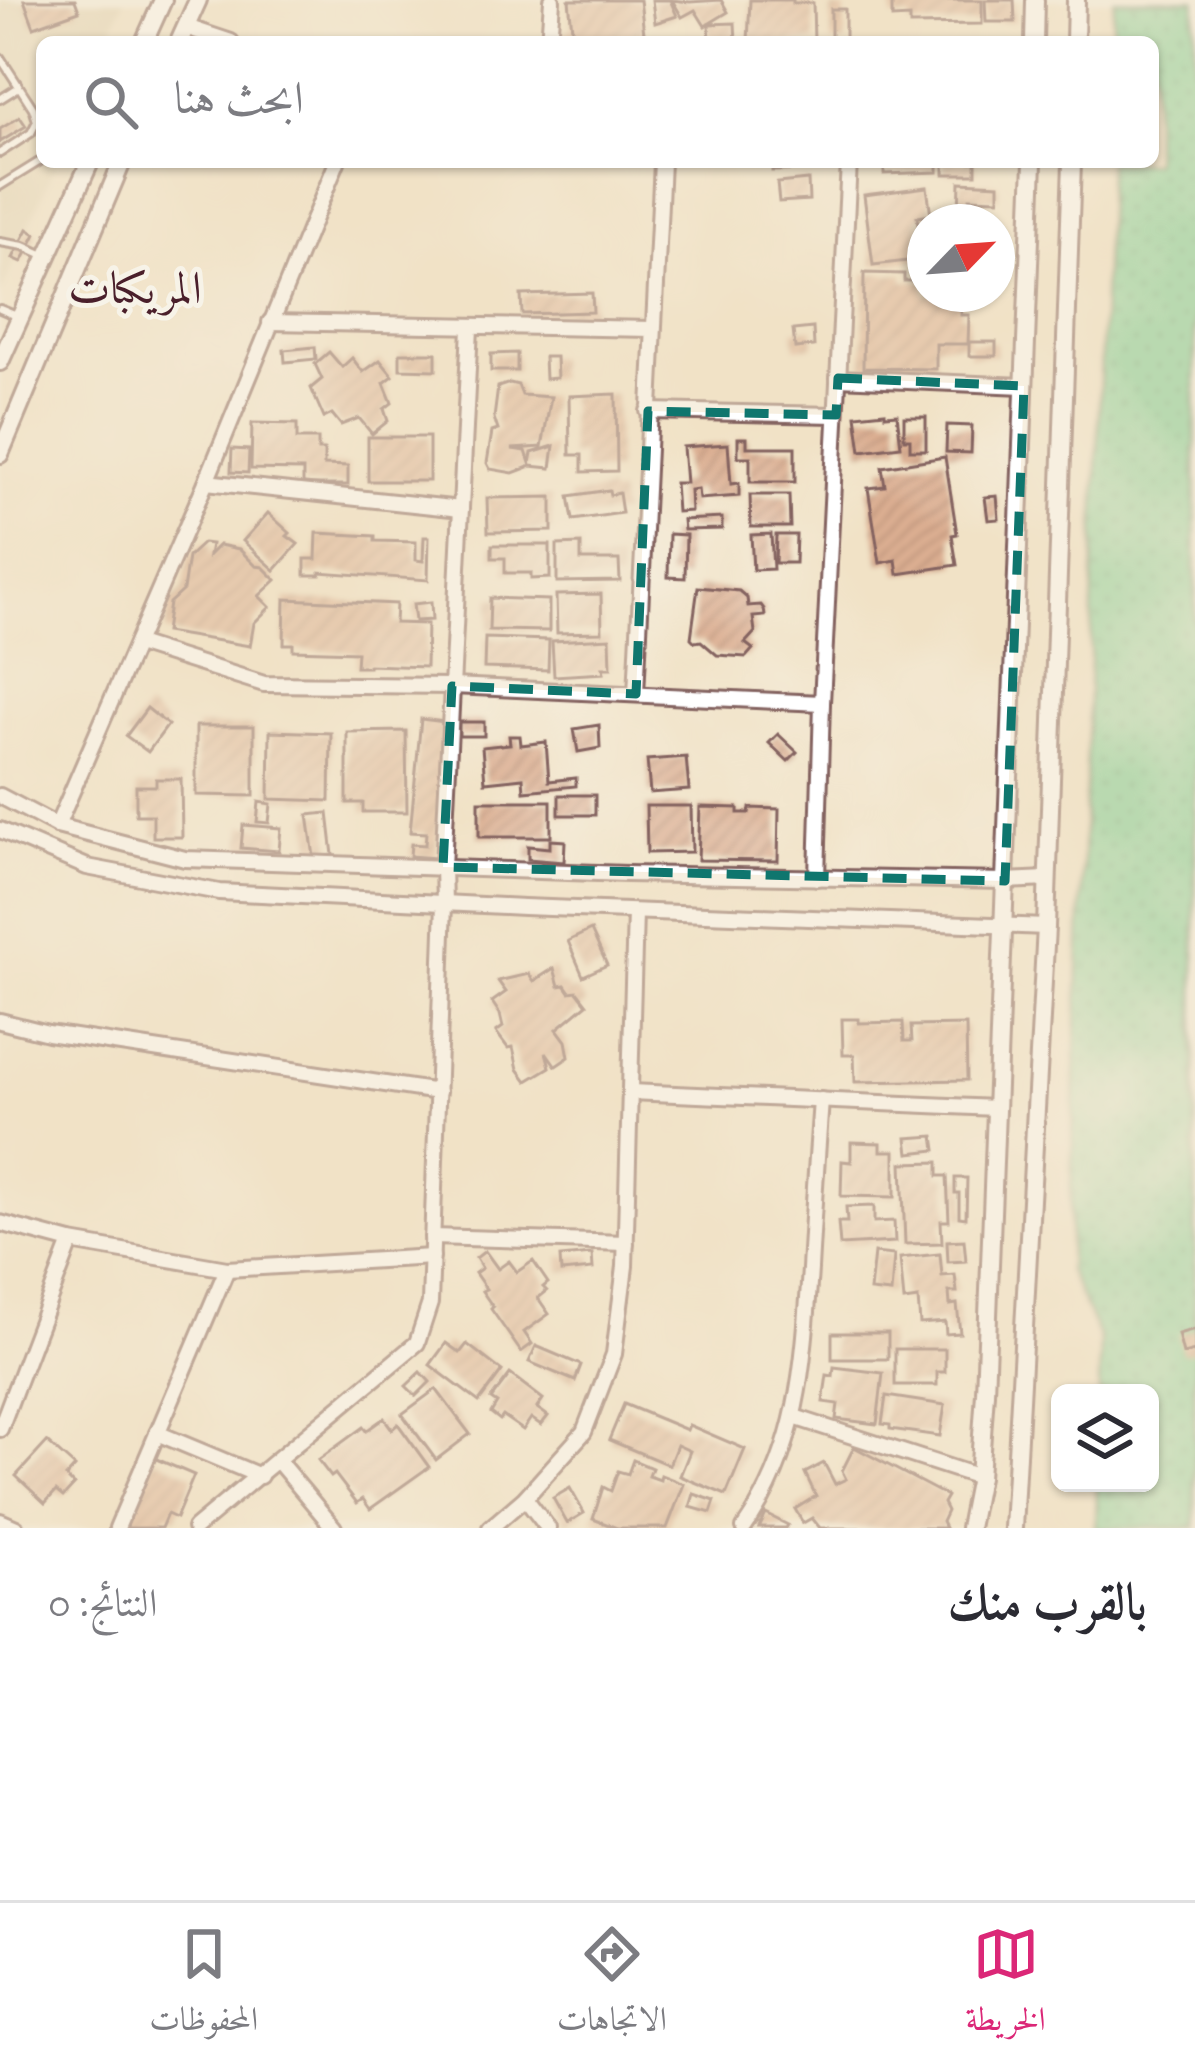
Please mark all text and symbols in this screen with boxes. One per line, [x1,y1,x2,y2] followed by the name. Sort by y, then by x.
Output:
[36,36,1159,168] search box
[78,69,144,135] icon: search
[174,70,304,125] text: ابحث هنا
[907,204,1015,312] north arrow
[68,260,202,316] district label: المريكبات
[1051,1384,1159,1492] map controls
[1051,1384,1159,1492] button: layers
[948,1571,1147,1633] text: بالقرب منك
[48,1579,157,1627] text: النتائج: 0
[149,1921,258,2051] tab: المحفوظات
[557,1921,667,2051] tab: الاتجاهات
[965,1921,1046,2051] tab: الخريطة

